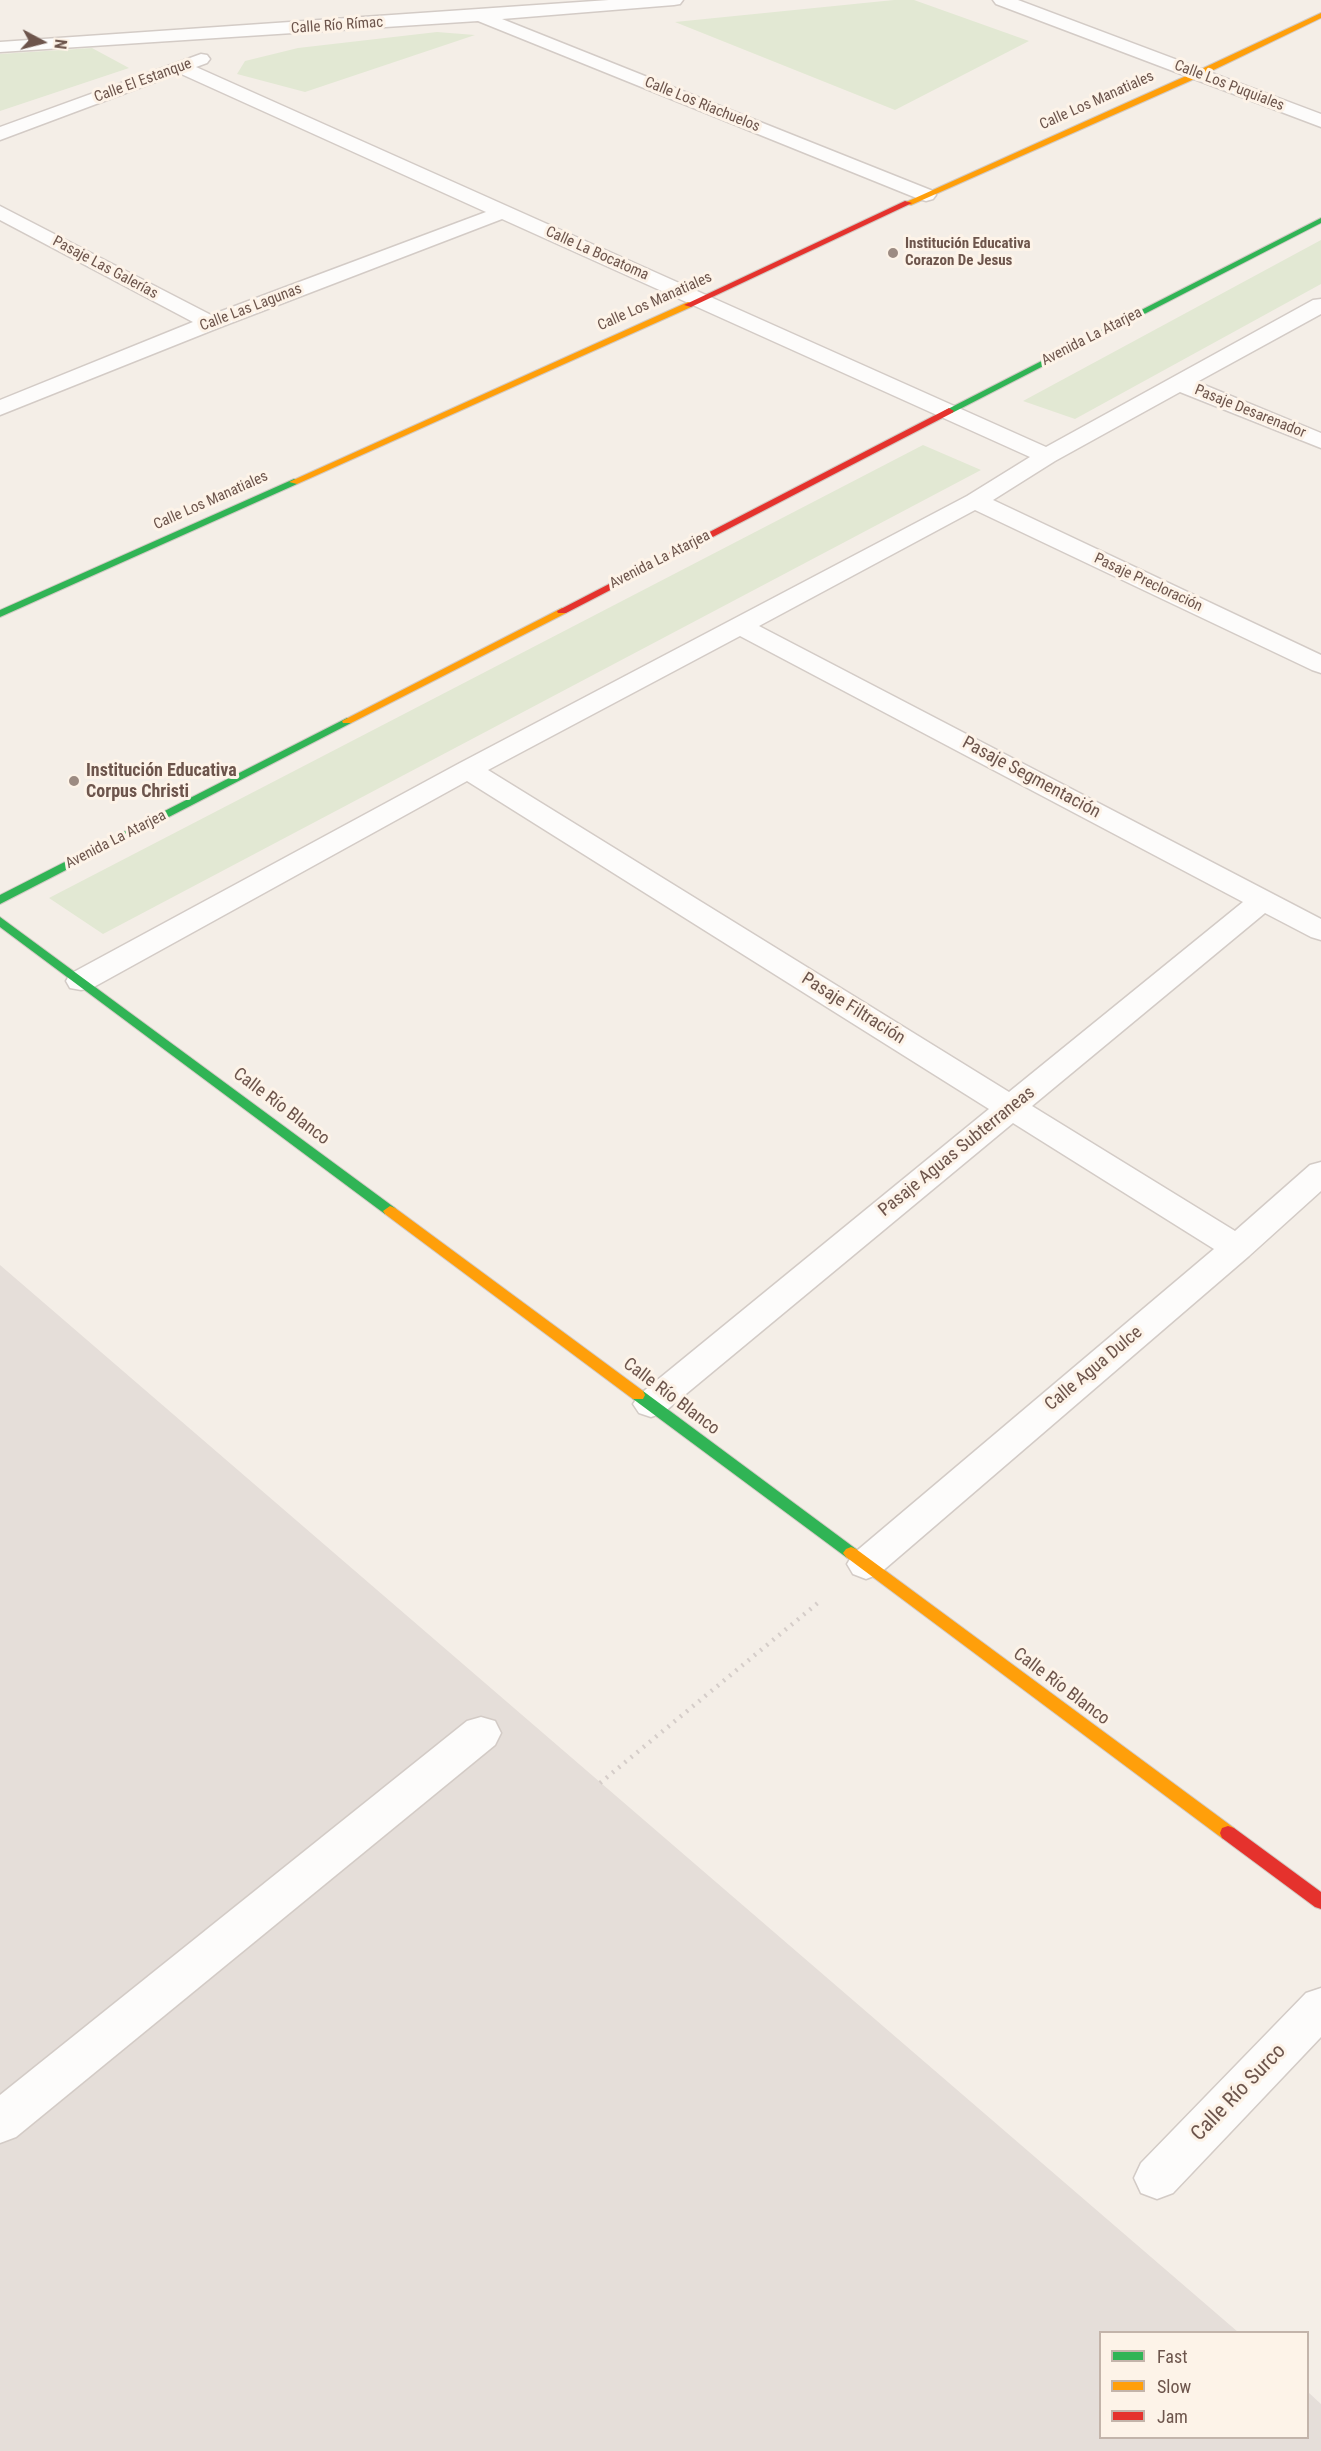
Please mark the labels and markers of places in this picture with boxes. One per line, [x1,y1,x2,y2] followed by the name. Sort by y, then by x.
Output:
[905,235,1031,270] place label: Institución Educativa Corazon De Jesus
[886,246,900,260] marker: Institución Educativa Corazon De Jesus
[86,760,237,802] place label: Institución Educativa Corpus Christi
[67,774,81,788] marker: Institución Educativa Corpus Christi

